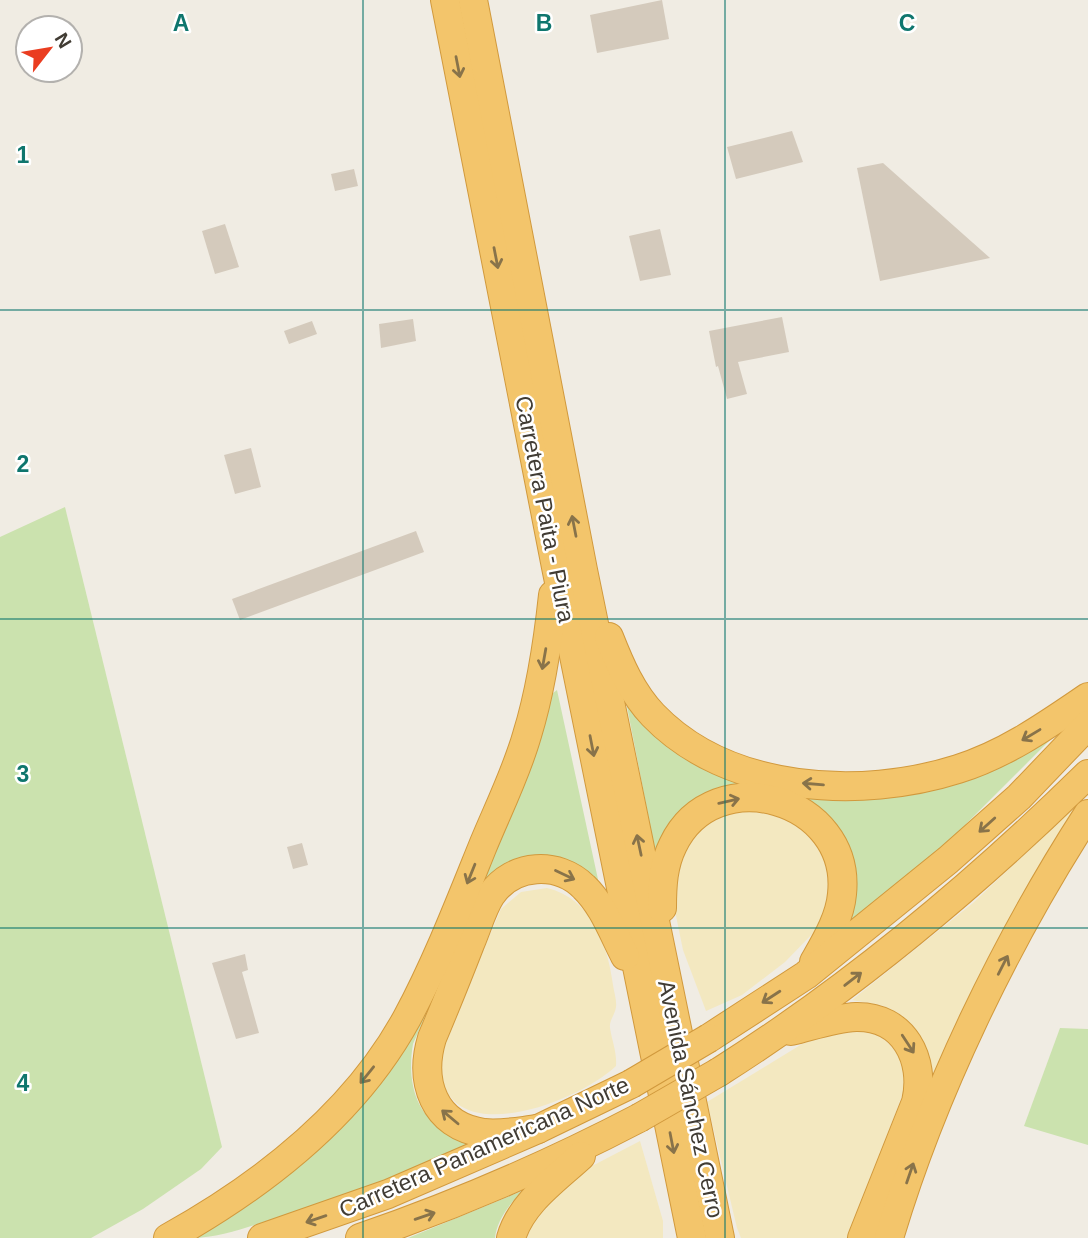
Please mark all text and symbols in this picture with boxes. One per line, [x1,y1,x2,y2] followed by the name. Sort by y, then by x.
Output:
[173,10,189,36] text: A
[536,10,552,36] text: B
[899,10,915,36] text: C
[14,14,84,84] north arrow
[51,29,76,52] text: N
[452,55,466,78] one-way arrow
[17,142,30,168] text: 1
[490,246,503,269] one-way arrow
[510,394,580,625] street label: Carretera Paita - Piura
[17,451,29,477] text: 2
[567,515,581,538] one-way arrow
[537,648,551,670] one-way arrow
[1022,728,1042,742] one-way arrow
[585,734,599,757] one-way arrow
[17,761,29,787] text: 3
[803,777,825,790] one-way arrow
[717,794,740,807] one-way arrow
[978,817,996,833] one-way arrow
[632,834,646,857] one-way arrow
[464,863,477,884] one-way arrow
[554,869,575,882] one-way arrow
[996,955,1010,976] one-way arrow
[843,971,861,986] one-way arrow
[653,978,729,1220] street label: Avenida Sánchez Cerro
[762,991,782,1005] one-way arrow
[900,1034,915,1053] one-way arrow
[359,1066,375,1084] one-way arrow
[17,1070,30,1096] text: 4
[335,1071,633,1223] street label: Carretera Panamericana Norte
[441,1109,459,1124] one-way arrow
[666,1131,680,1154] one-way arrow
[904,1162,917,1184] one-way arrow
[413,1209,435,1221] one-way arrow
[305,1214,327,1226] one-way arrow

